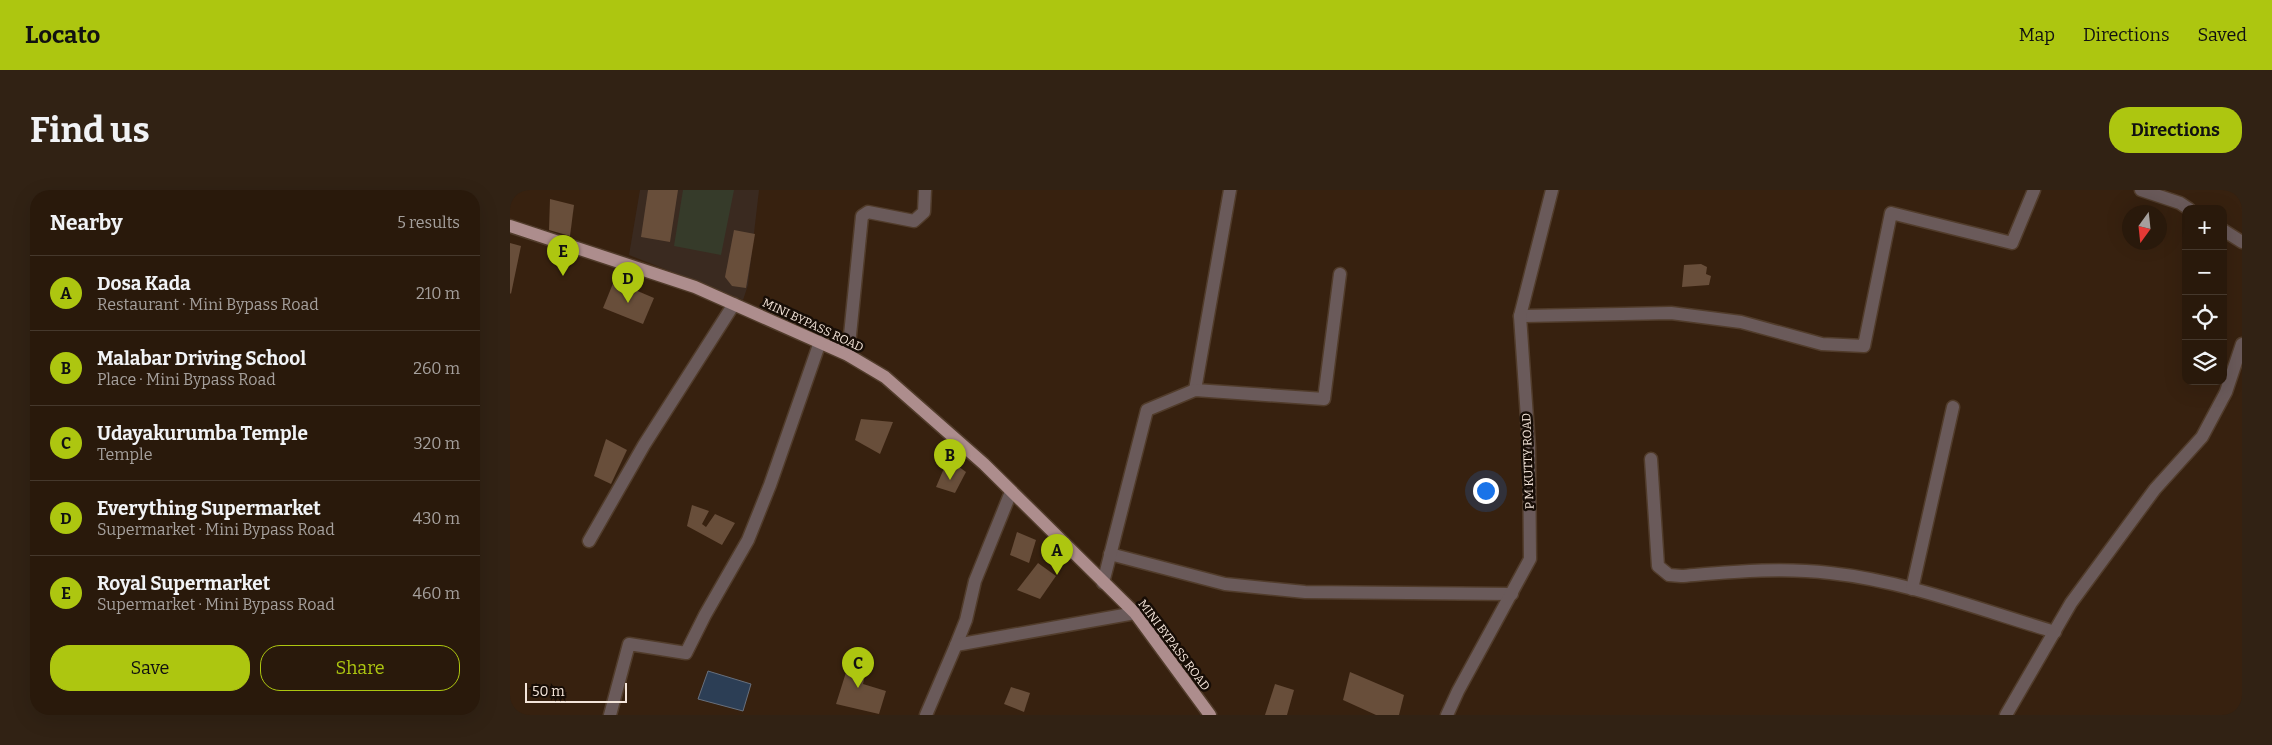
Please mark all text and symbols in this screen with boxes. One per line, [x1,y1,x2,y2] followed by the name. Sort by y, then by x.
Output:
[25,21,100,49] text: Locato
[2019,24,2055,46] text: Map
[2083,24,2170,46] text: Directions
[2198,24,2247,46] text: Saved
[2109,107,2242,153] button: Directions
[30,109,150,151] text: Find us
[2122,205,2167,250] north arrow
[2182,205,2227,385] map controls
[2182,205,2227,250] button: +
[50,210,123,236] text: Nearby
[397,213,460,232] text: 5 results
[547,235,579,276] pin: E
[2182,250,2227,295] button: −
[612,262,644,303] pin: D
[97,272,191,295] text: Dosa Kada
[60,284,72,303] text: A
[416,284,460,303] text: 210 m
[97,295,319,314] text: Restaurant · Mini Bypass Road
[760,295,866,355] street label: MINI BYPASS ROAD
[2182,295,2227,340] button: locate
[2182,340,2227,385] button: layers
[97,347,306,370] text: Malabar Driving School
[61,359,71,378] text: B
[413,359,460,378] text: 260 m
[97,370,276,389] text: Place · Mini Bypass Road
[1519,413,1537,509] street label: P M KUTTY ROAD
[97,422,308,445] text: Udayakurumba Temple
[61,434,71,453] text: C
[413,434,460,453] text: 320 m
[934,439,966,480] pin: B
[97,445,152,464] text: Temple
[1473,478,1499,504] your location
[97,497,321,520] text: Everything Supermarket
[60,509,72,528] text: D
[413,509,460,528] text: 430 m
[97,520,335,539] text: Supermarket · Mini Bypass Road
[1041,534,1073,575] pin: A
[97,572,270,595] text: Royal Supermarket
[61,584,71,603] text: E
[413,584,460,603] text: 460 m
[97,595,335,614] text: Supermarket · Mini Bypass Road
[1135,597,1213,693] street label: MINI BYPASS ROAD
[50,645,250,691] button: Save
[260,645,460,691] button: Share
[842,647,874,688] pin: C
[525,680,628,703] scale bar
[532,683,565,700] text: 50 m

